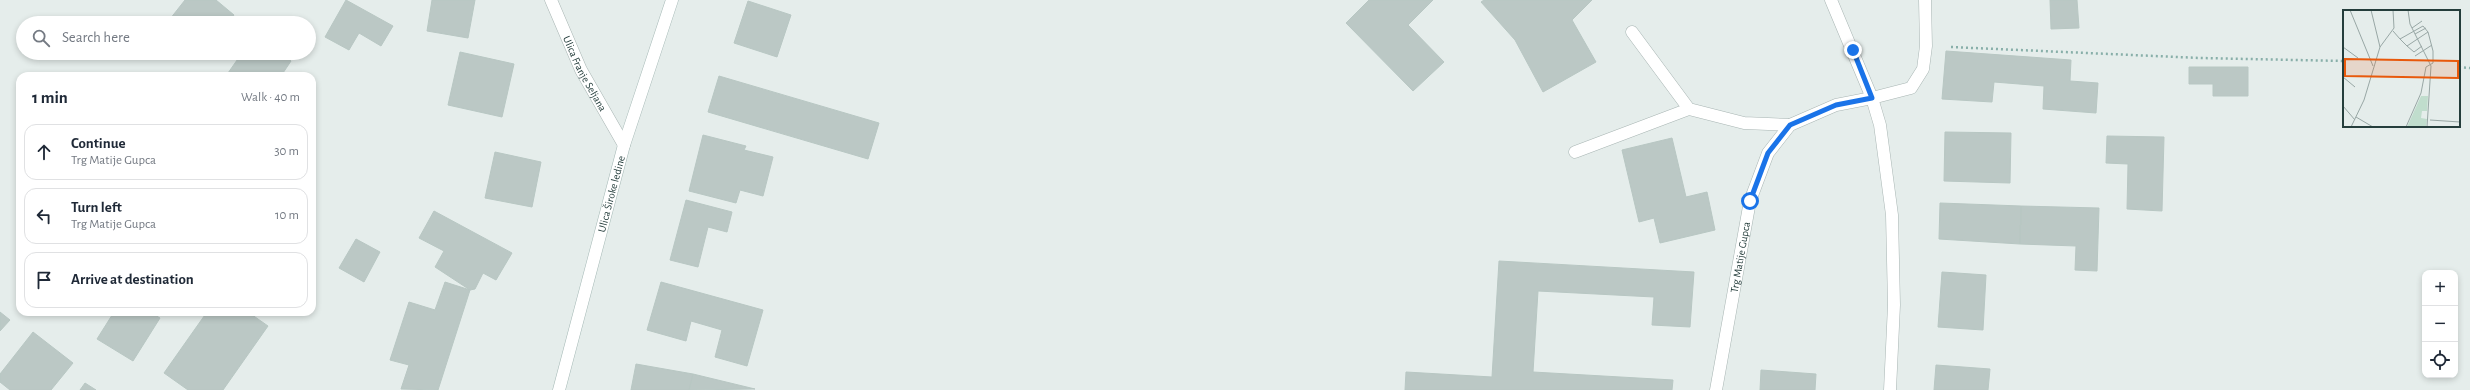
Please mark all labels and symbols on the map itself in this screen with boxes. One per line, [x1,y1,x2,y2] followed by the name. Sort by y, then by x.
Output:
[2343,10,2460,127] inset map
[561,34,609,113] street label: Ulica Franje Seljana
[1844,41,1862,59] route end
[596,154,626,233] street label: Ulica Široke ledine
[1741,192,1759,210] route start
[1728,221,1752,294] street label: Trg Matije Gupca

